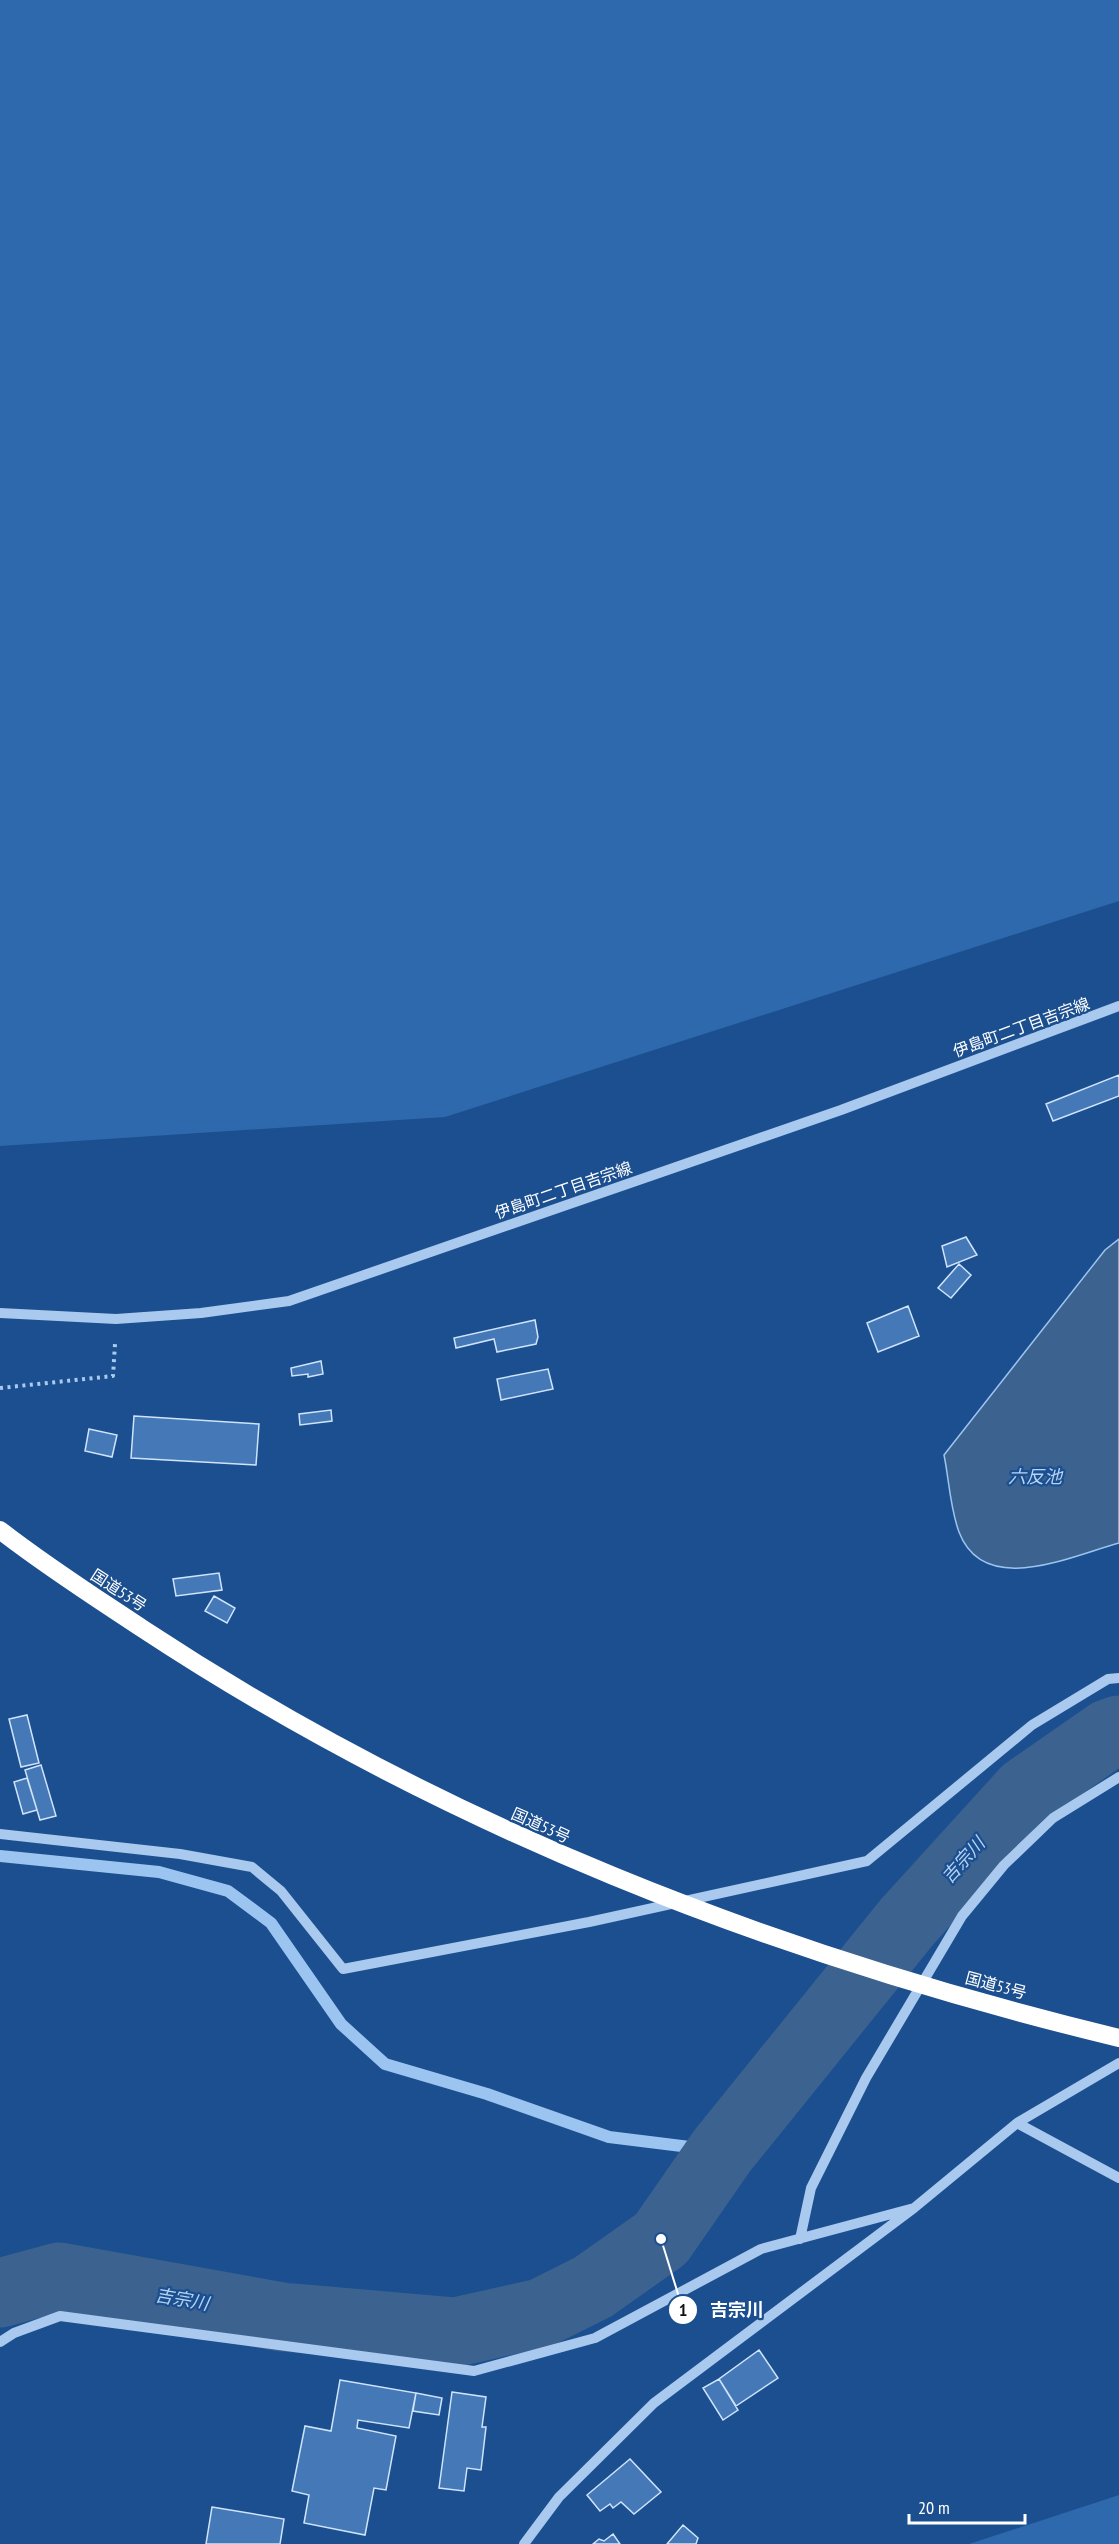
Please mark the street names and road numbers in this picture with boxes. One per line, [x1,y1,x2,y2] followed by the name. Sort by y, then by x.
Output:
[950,993,1092,1061] street label: 伊島町二丁目吉宗線
[492,1157,634,1223] street label: 伊島町二丁目吉宗線
[87,1565,151,1615] street label: 国道53号
[508,1803,574,1847] street label: 国道53号
[963,1967,1029,2003] street label: 国道53号

